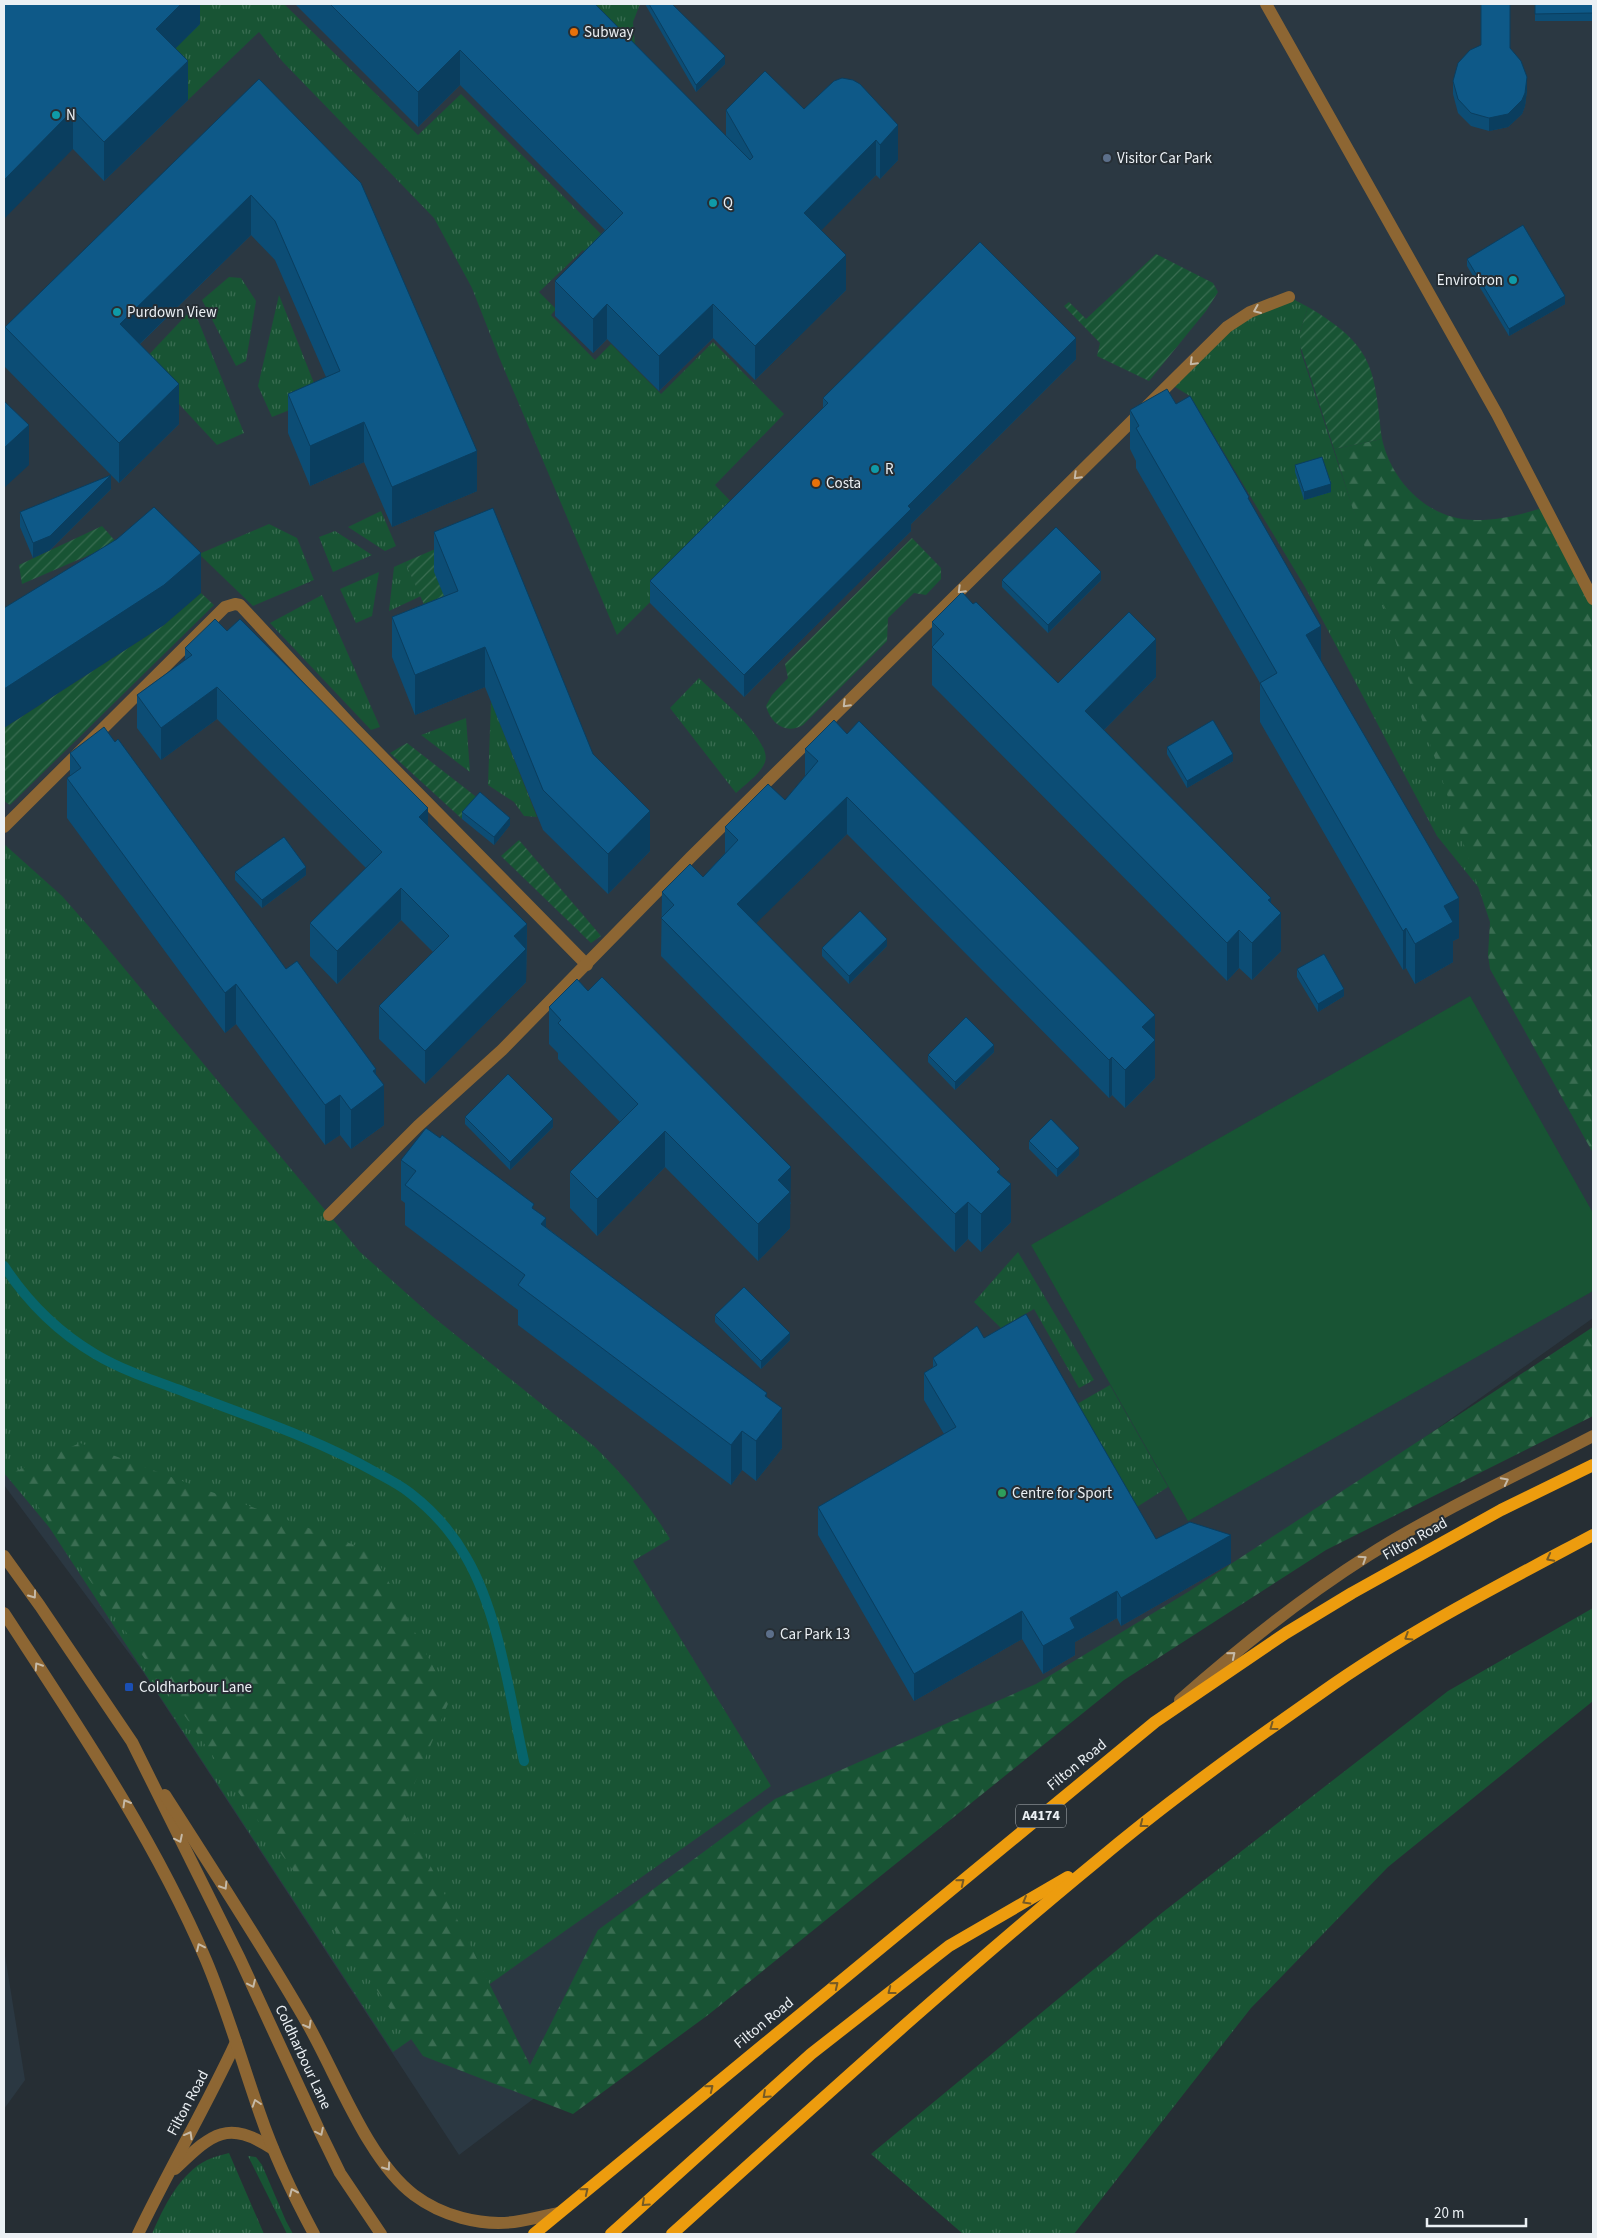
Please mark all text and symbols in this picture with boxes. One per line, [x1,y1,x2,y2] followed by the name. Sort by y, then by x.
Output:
[584,22,634,43] place label: Subway
[568,26,580,38] marker: Subway
[66,105,76,126] place label: N
[50,109,62,121] marker: N
[1117,148,1213,169] place label: Visitor Car Park
[1101,152,1113,164] marker: Visitor Car Park
[723,193,733,214] place label: Q
[707,197,719,209] marker: Q
[1437,270,1503,291] place label: Envirotron
[1507,274,1519,286] marker: Envirotron
[127,302,217,323] place label: Purdown View
[1253,303,1262,314] one-way arrow
[111,306,123,318] marker: Purdown View
[1190,356,1199,365] one-way arrow
[885,459,894,480] place label: R
[869,463,881,475] marker: R
[1074,470,1083,479] one-way arrow
[826,473,861,494] place label: Costa
[810,477,822,489] marker: Costa
[958,584,967,593] one-way arrow
[843,698,852,707] one-way arrow
[1500,1477,1509,1487] one-way arrow
[1012,1483,1112,1504] place label: Centre for Sport
[996,1487,1008,1499] marker: Centre for Sport
[1379,1513,1451,1565] street label: Filton Road
[1547,1552,1556,1562] one-way arrow
[1357,1556,1366,1565] one-way arrow
[27,1589,35,1598] one-way arrow
[780,1624,850,1645] place label: Car Park 13
[764,1628,776,1640] marker: Car Park 13
[1405,1630,1414,1640] one-way arrow
[1226,1652,1235,1661] one-way arrow
[35,1662,44,1672] one-way arrow
[139,1677,252,1698] place label: Coldharbour Lane
[123,1681,135,1693] marker: Coldharbour Lane
[1269,1721,1279,1730] one-way arrow
[1043,1734,1111,1796] street label: Filton Road
[122,1799,132,1808] one-way arrow
[1016,1804,1066,1828] road number: A4174
[1139,1818,1149,1827] one-way arrow
[173,1834,183,1843] one-way arrow
[955,1879,964,1887] one-way arrow
[217,1881,227,1890] one-way arrow
[1023,1895,1032,1905] one-way arrow
[196,1943,207,1952] one-way arrow
[245,1979,256,1988] one-way arrow
[830,1981,839,1990] one-way arrow
[888,1986,897,1994] one-way arrow
[730,1992,798,2054] street label: Filton Road
[270,2001,336,2113] street label: Coldharbour Lane
[302,2020,312,2029] one-way arrow
[162,2067,214,2139] street label: Filton Road
[704,2086,713,2094] one-way arrow
[763,2089,772,2098] one-way arrow
[252,2100,262,2108] one-way arrow
[314,2126,324,2135] one-way arrow
[183,2131,193,2140] one-way arrow
[381,2161,390,2171] one-way arrow
[288,2188,299,2197] one-way arrow
[579,2188,588,2197] one-way arrow
[1427,2196,1526,2228] scale bar
[642,2198,651,2207] one-way arrow
[1434,2203,1464,2224] text: 20 m

